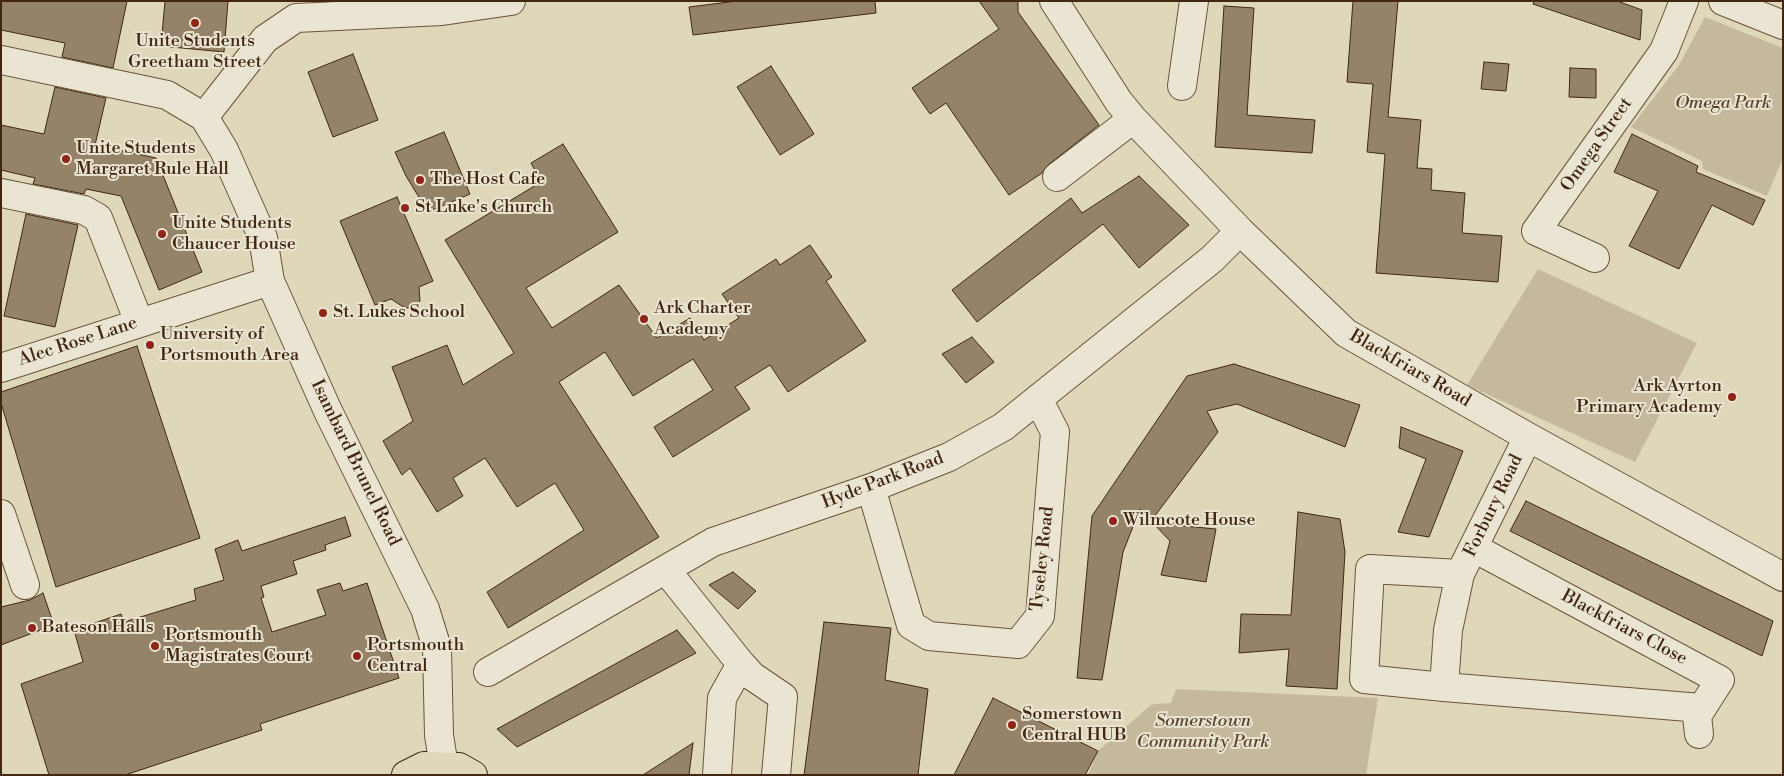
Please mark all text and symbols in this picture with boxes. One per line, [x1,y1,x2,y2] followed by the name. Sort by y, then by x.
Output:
[189,17,201,29] marker: Unite Students Greetham Street
[128,31,262,74] place label: Unite Students Greetham Street
[1675,93,1771,115] park label: Omega Park
[1557,94,1637,196] street label: Omega Street
[76,138,229,180] place label: Unite Students Margaret Rule Hall
[60,153,72,165] marker: Unite Students Margaret Rule Hall
[430,169,545,191] place label: The Host Cafe
[414,174,426,186] marker: The Host Cafe
[415,197,552,219] place label: St Luke's Church
[399,202,411,214] marker: St Luke's Church
[172,213,296,255] place label: Unite Students Chaucer House
[156,228,168,240] marker: Unite Students Chaucer House
[654,298,751,340] place label: Ark Charter Academy
[333,302,465,324] place label: St. Lukes School
[317,307,329,319] marker: St. Lukes School
[16,313,140,371] street label: Alec Rose Lane
[638,313,650,325] marker: Ark Charter Academy
[160,324,299,366] place label: University of Portsmouth Area
[1346,326,1474,412] street label: Blackfriars Road
[144,339,156,351] marker: University of Portsmouth Area
[305,376,405,550] street label: Isambard Brunel Road
[1576,376,1722,418] place label: Ark Ayrton Primary Academy
[1726,391,1738,403] marker: Ark Ayrton Primary Academy
[819,448,947,514] street label: Hyde Park Road
[1460,451,1528,561] street label: Forbury Road
[1027,505,1059,613] street label: Tyseley Road
[1123,510,1256,532] place label: Wilmcote House
[1107,515,1119,527] marker: Wilmcote House
[1557,586,1691,670] street label: Blackfriars Close
[42,617,154,639] place label: Bateson Halls
[26,622,38,634] marker: Bateson Halls
[165,625,311,668] place label: Portsmouth Magistrates Court
[367,635,464,678] place label: Portsmouth Central
[149,640,161,652] marker: Portsmouth Magistrates Court
[351,650,363,662] marker: Portsmouth Central
[1022,704,1127,746] place label: Somerstown Central HUB
[1136,711,1270,754] park label: Somerstown Community Park
[1006,719,1018,731] marker: Somerstown Central HUB

